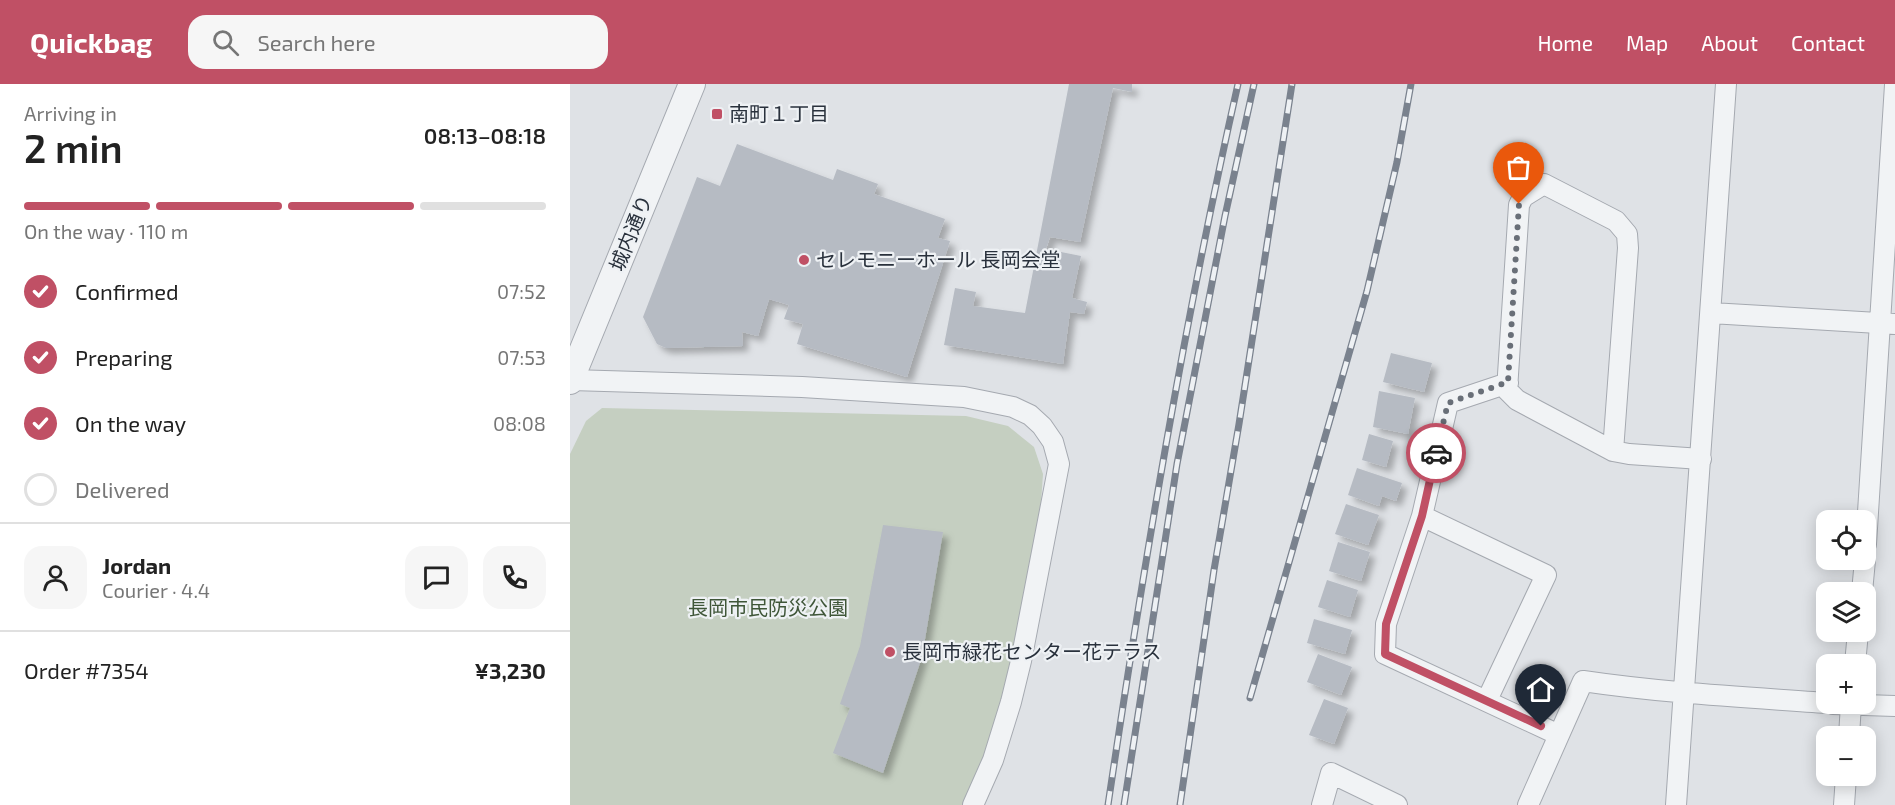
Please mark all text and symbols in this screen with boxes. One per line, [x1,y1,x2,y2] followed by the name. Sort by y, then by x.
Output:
[188,15,608,69] search box
[30,25,152,59] text: Quickbag
[209,26,242,59] icon: search
[257,29,376,55] text: Search here
[1537,30,1593,55] text: Home
[1626,30,1668,55] text: Map
[1701,30,1758,55] text: About
[1791,30,1865,55] text: Contact
[24,101,117,125] text: Arriving in
[729,101,829,125] place label: 南町１丁目
[710,107,724,121] marker: 南町１丁目
[424,122,546,148] text: 08:13–08:18
[24,124,123,171] text: 2 min
[1493,142,1544,204] pin
[1502,151,1535,184] icon: bag
[604,191,656,274] street label: 城内通り
[24,219,188,243] text: On the way · 110 m
[816,247,1060,271] place label: セレモニーホール 長岡会堂
[797,253,811,267] marker: セレモニーホール 長岡会堂
[24,275,57,308] icon: check
[75,278,179,304] text: Confirmed
[497,279,546,303] text: 07:52
[24,341,57,374] icon: check
[75,344,173,370] text: Preparing
[497,345,546,369] text: 07:53
[24,407,57,440] icon: check
[75,410,186,436] text: On the way
[493,411,546,435] text: 08:08
[1406,423,1466,483] courier
[1420,437,1453,470] icon: car
[75,476,170,502] text: Delivered
[1816,510,1876,786] map controls
[1816,510,1876,570] button: locate
[24,546,87,609] button: person
[405,546,468,609] button: chat
[483,546,546,609] button: phone
[102,552,171,578] text: Jordan
[102,578,210,602] text: Courier · 4.4
[1816,582,1876,642] button: layers
[688,595,848,619] park label: 長岡市民防災公園
[902,639,1162,663] place label: 長岡市緑花センター花テラス
[883,645,897,659] marker: 長岡市緑花センター花テラス
[1816,654,1876,714] button: +
[24,657,149,683] text: Order #7354
[474,657,546,683] text: ¥3,230
[1515,664,1566,726] pin
[1524,673,1557,706] icon: home
[1816,726,1876,786] button: −

